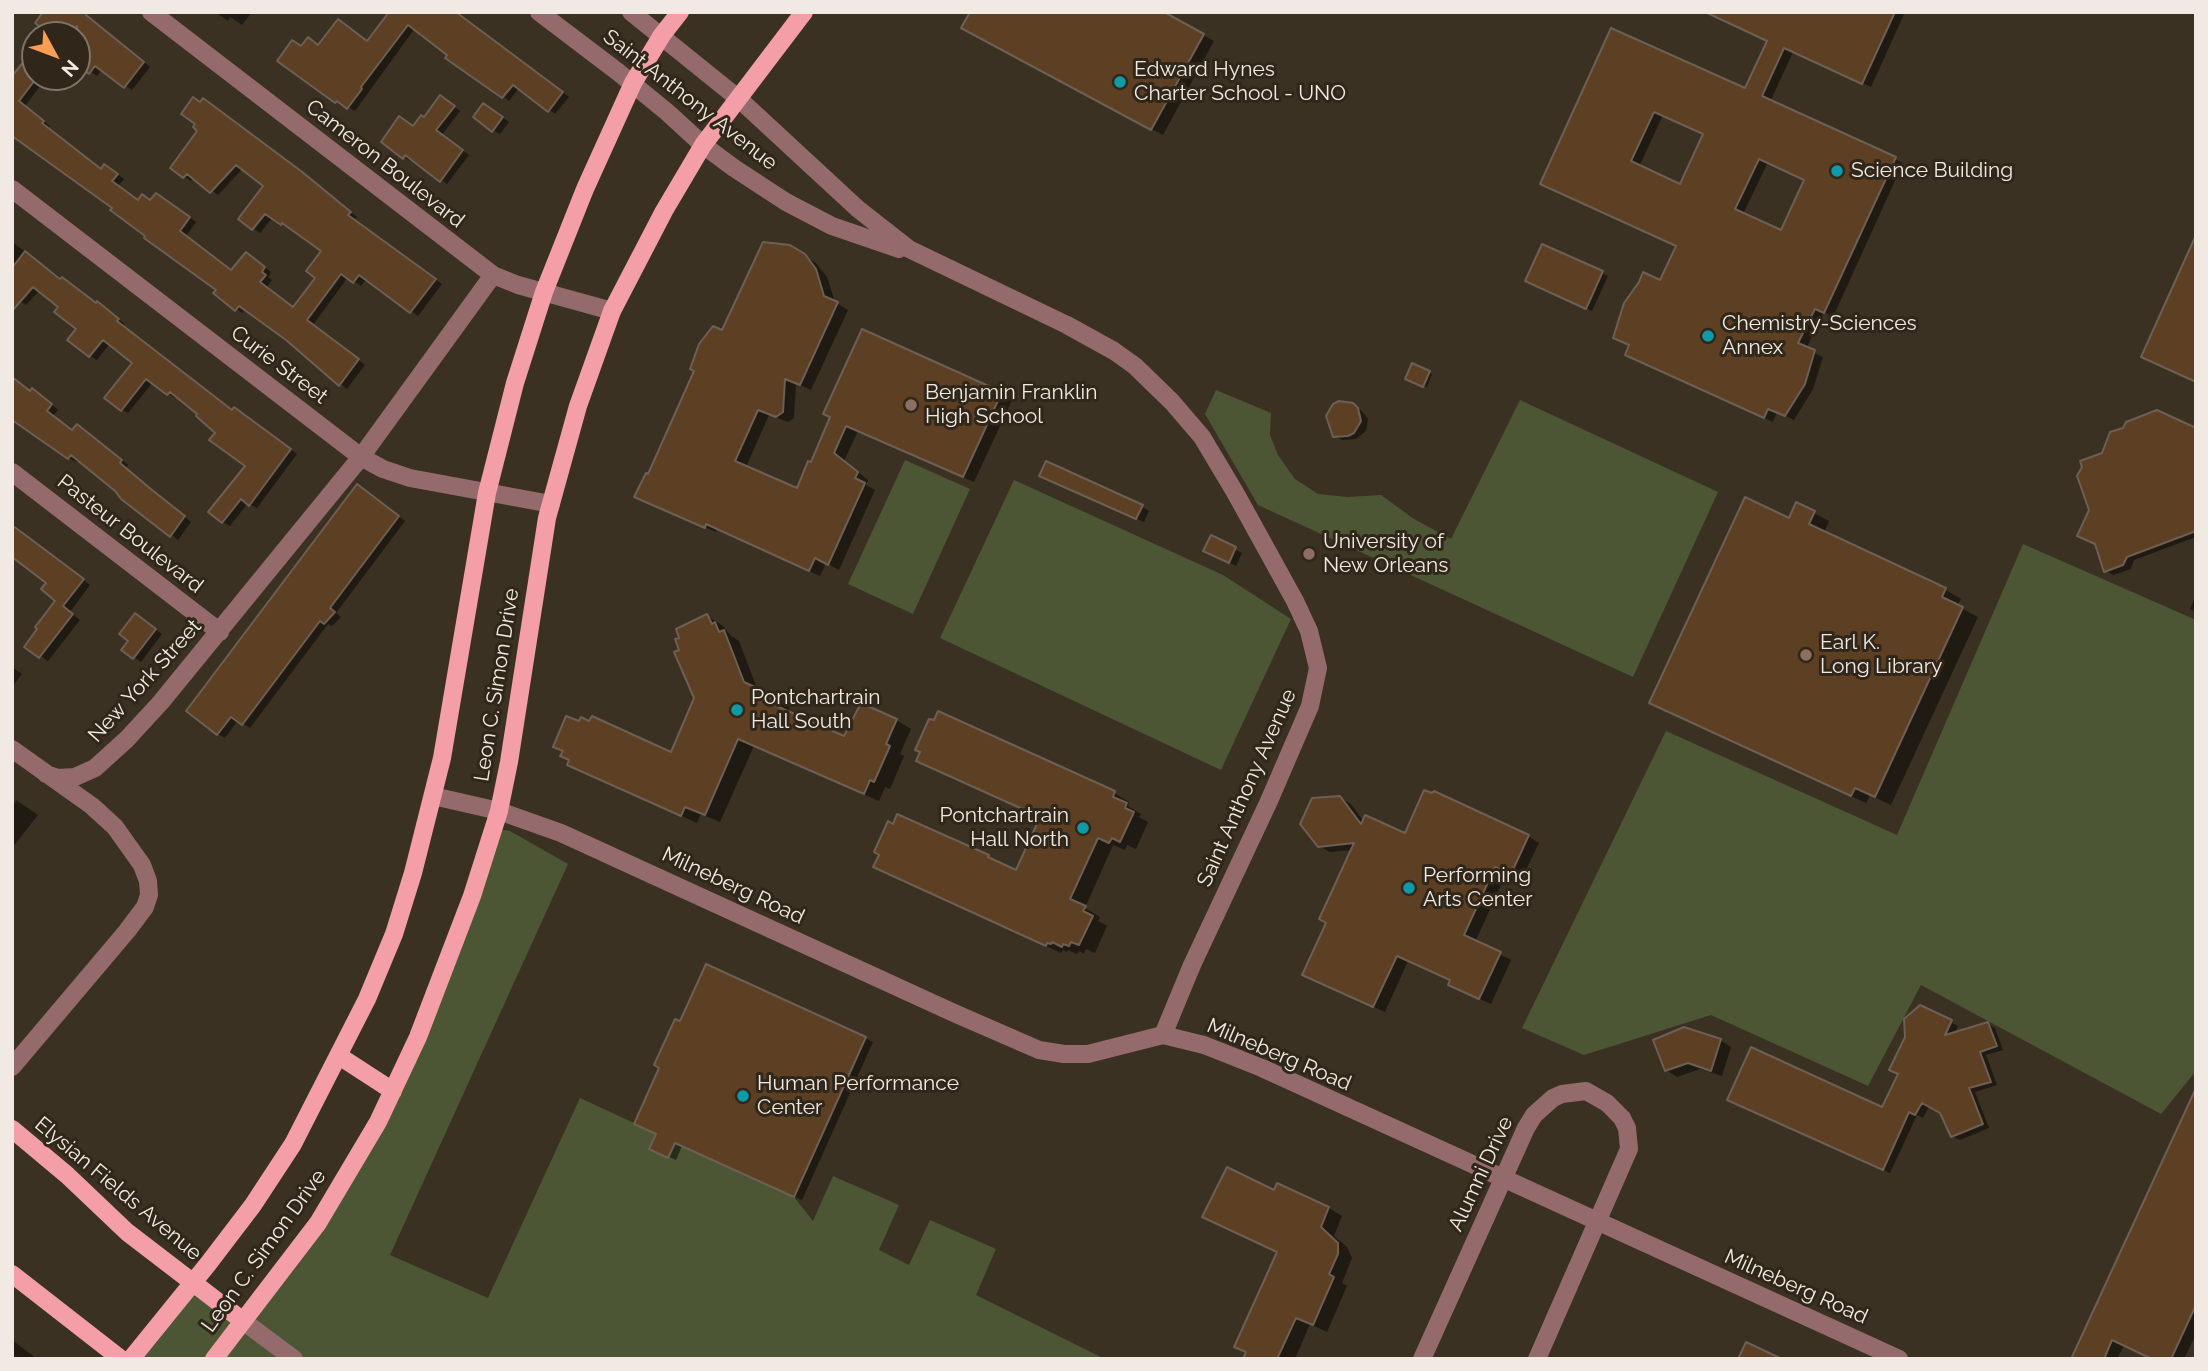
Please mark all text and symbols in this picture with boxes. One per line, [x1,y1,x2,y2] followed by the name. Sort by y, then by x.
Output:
[21,21,91,91] north arrow
[598,24,782,176] street label: Saint Anthony Avenue
[57,56,83,81] text: N
[1134,57,1346,107] place label: Edward Hynes Charter School - UNO
[1112,74,1128,90] marker: Edward Hynes Charter School - UNO
[301,94,469,234] street label: Cameron Boulevard
[1851,158,2013,184] place label: Science Building
[1829,163,1845,179] marker: Science Building
[1722,311,1917,361] place label: Chemistry-Sciences Annex
[226,320,332,410] street label: Curie Street
[1700,328,1716,344] marker: Chemistry-Sciences Annex
[925,380,1097,430] place label: Benjamin Franklin High School
[903,397,919,413] marker: Benjamin Franklin High School
[52,469,208,599] street label: Pasteur Boulevard
[1323,529,1448,579] place label: University of New Orleans
[1301,546,1317,562] marker: University of New Orleans
[469,587,525,783] street label: Leon C. Simon Drive
[83,614,207,748] street label: New York Street
[1820,630,1942,680] place label: Earl K. Long Library
[1798,647,1814,663] marker: Earl K. Long Library
[751,685,881,735] place label: Pontchartrain Hall South
[1192,685,1302,891] street label: Saint Anthony Avenue
[729,702,745,718] marker: Pontchartrain Hall South
[939,803,1069,853] place label: Pontchartrain Hall North
[1075,820,1091,836] marker: Pontchartrain Hall North
[658,842,808,930] street label: Milneberg Road
[1423,863,1533,913] place label: Performing Arts Center
[1401,880,1417,896] marker: Performing Arts Center
[1203,1013,1355,1097] street label: Milneberg Road
[757,1071,959,1121] place label: Human Performance Center
[735,1088,751,1104] marker: Human Performance Center
[29,1112,207,1266] street label: Elysian Fields Avenue
[1443,1113,1519,1235] street label: Alumni Drive
[197,1165,331,1337] street label: Leon C. Simon Drive
[1720,1244,1872,1330] street label: Milneberg Road

